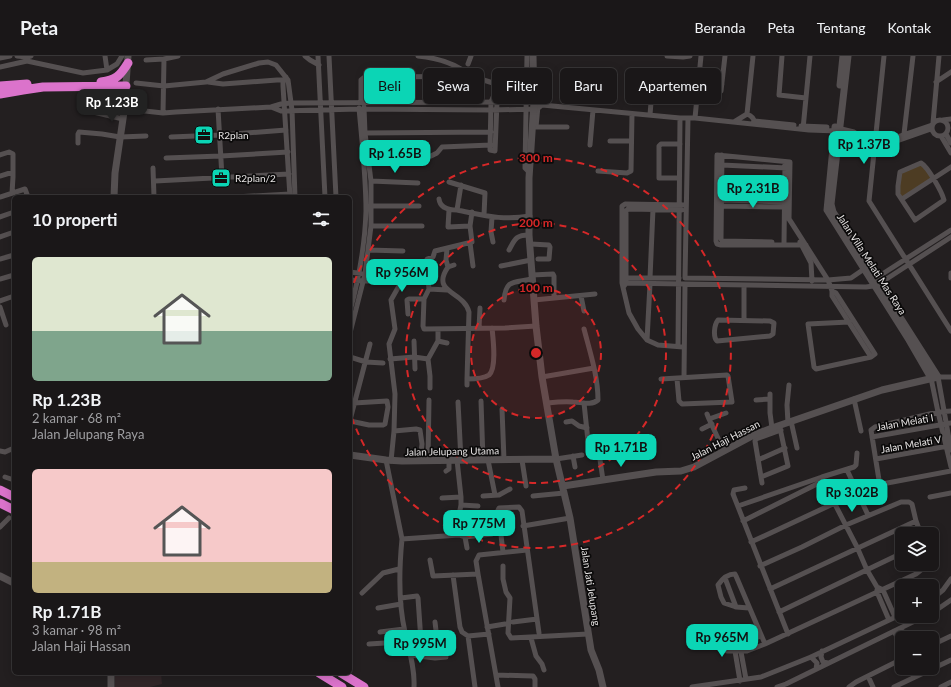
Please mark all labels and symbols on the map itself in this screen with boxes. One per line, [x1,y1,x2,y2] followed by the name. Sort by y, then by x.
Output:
[71,89,153,123] pin: Rp 1.23B
[193,124,215,146] office icon: R2plan
[218,129,249,141] place label: R2plan
[823,131,905,165] pin: Rp 1.37B
[354,140,436,174] pin: Rp 1.65B
[519,150,553,165] text: 300 m
[210,167,232,189] office icon: R2plan/2
[235,172,276,184] place label: R2plan/2
[712,175,794,209] pin: Rp 2.31B
[835,211,909,317] street label: Jalan Villa Melati Mas Raya
[519,215,553,230] text: 200 m
[365,259,439,293] pin: Rp 956M
[519,280,553,295] text: 100 m
[529,346,543,360] centre of rings
[876,411,934,433] street label: Jalan Melati I
[688,417,762,463] street label: Jalan Haji Hassan
[880,433,942,455] street label: Jalan Melati V
[580,434,662,468] pin: Rp 1.71B
[405,444,499,458] street label: Jalan Jelupang Utama
[811,479,893,513] pin: Rp 3.02B
[442,510,516,544] pin: Rp 775M
[579,545,603,627] street label: Jalan Jati Jelupang
[685,624,759,658] pin: Rp 965M
[383,630,457,664] pin: Rp 995M

